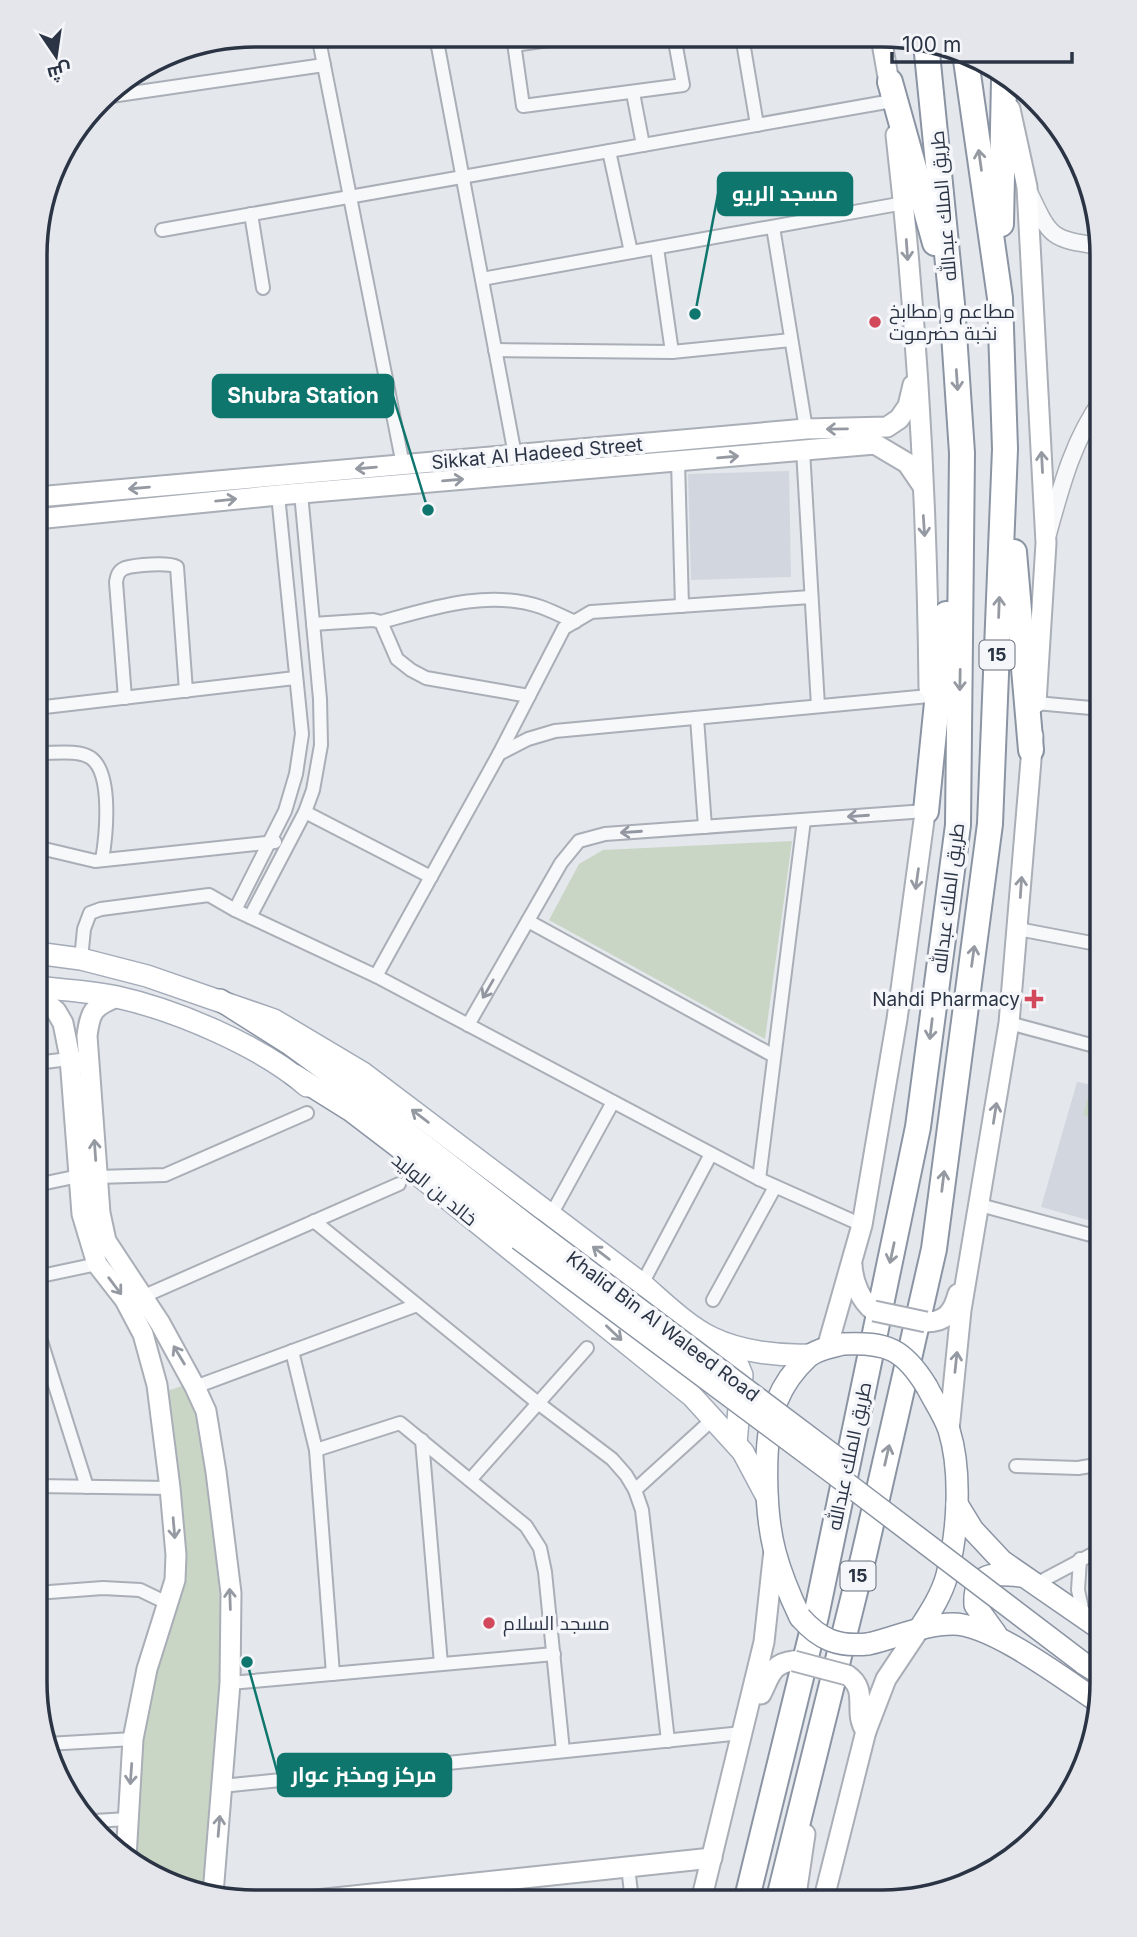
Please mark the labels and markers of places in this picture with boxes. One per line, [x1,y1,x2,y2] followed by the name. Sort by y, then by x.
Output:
[718,173,852,215] callout: مسجد الريو
[889,300,1015,345] place label: مطاعم و مطابخ نخبة حضرموت
[867,314,883,330] marker: مطاعم و مطابخ نخبة حضرموت
[213,375,393,417] callout: Shubra Station
[872,988,1020,1011] place label: Nahdi Pharmacy
[1026,991,1042,1007] marker: Nahdi Pharmacy
[503,1612,610,1637] place label: مسجد السلام
[481,1615,497,1631] marker: مسجد السلام
[278,1754,451,1796] callout: مركز ومخبز عوار

